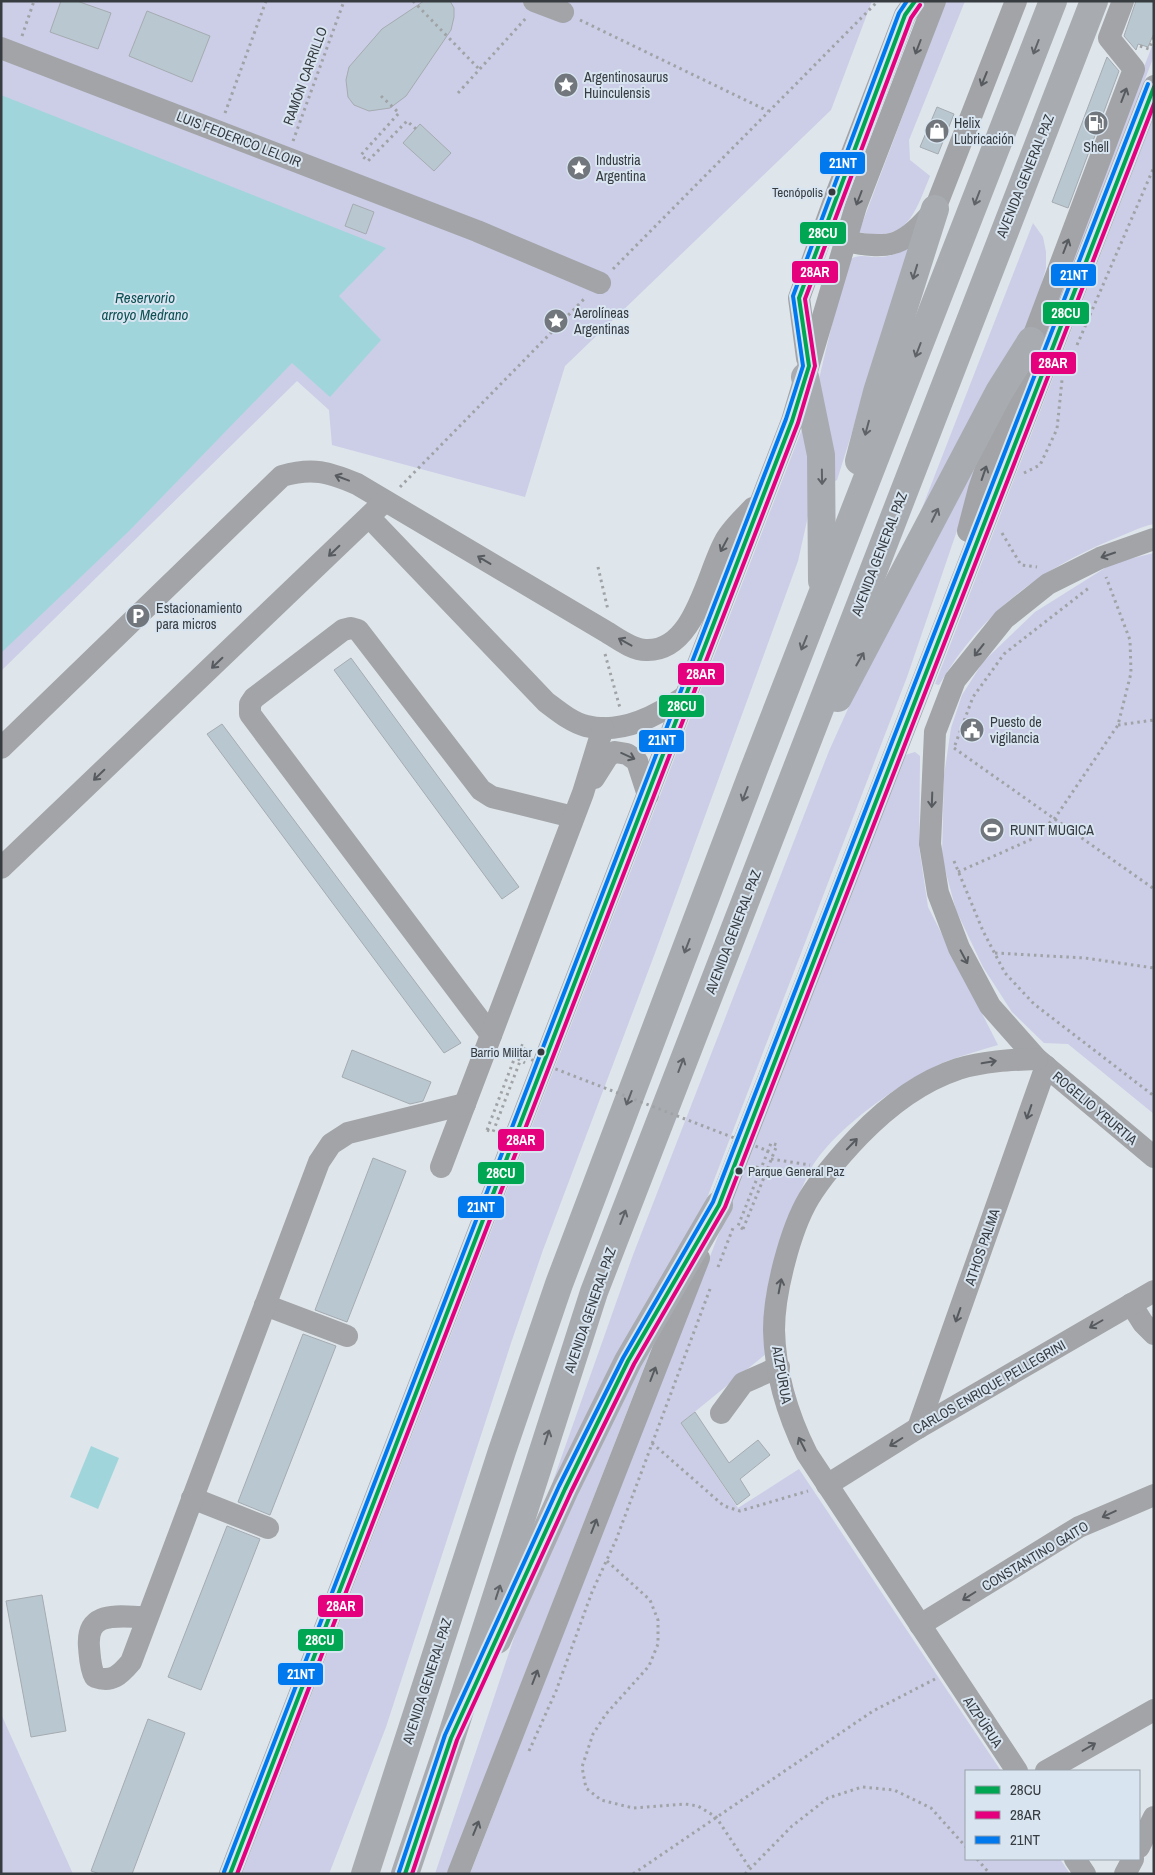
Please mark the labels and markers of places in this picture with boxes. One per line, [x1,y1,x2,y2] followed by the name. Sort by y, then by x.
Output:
[583,68,668,102] place label: Argentinosaurus Huinculensis
[553,72,579,98] place icon: Argentinosaurus Huinculensis
[1083,110,1109,136] fuel station icon: Shell
[954,114,1014,148] place label: Helix Lubricación
[924,118,950,144] shop icon: Helix Lubricación
[1083,138,1109,156] place label: Shell
[595,151,646,185] place label: Industria Argentina
[566,155,592,181] place icon: Industria Argentina
[772,184,823,201] place label: Tecnópolis
[827,187,837,197] marker: Tecnópolis
[573,304,630,338] place label: Aerolíneas Argentinas
[543,308,569,334] place icon: Aerolíneas Argentinas
[156,599,242,633] place label: Estacionamiento para micros
[125,603,151,629] parking icon: Estacionamiento para micros
[990,713,1042,747] place label: Puesto de vigilancia
[959,717,985,743] public building icon: Puesto de vigilancia
[979,817,1005,843] sports icon: RUNIT MUGICA
[1010,821,1094,839] place label: RUNIT MUGICA
[470,1044,532,1061] place label: Barrio Militar
[536,1047,546,1057] marker: Barrio Militar
[748,1163,845,1180] place label: Parque General Paz
[734,1166,744,1176] marker: Parque General Paz

